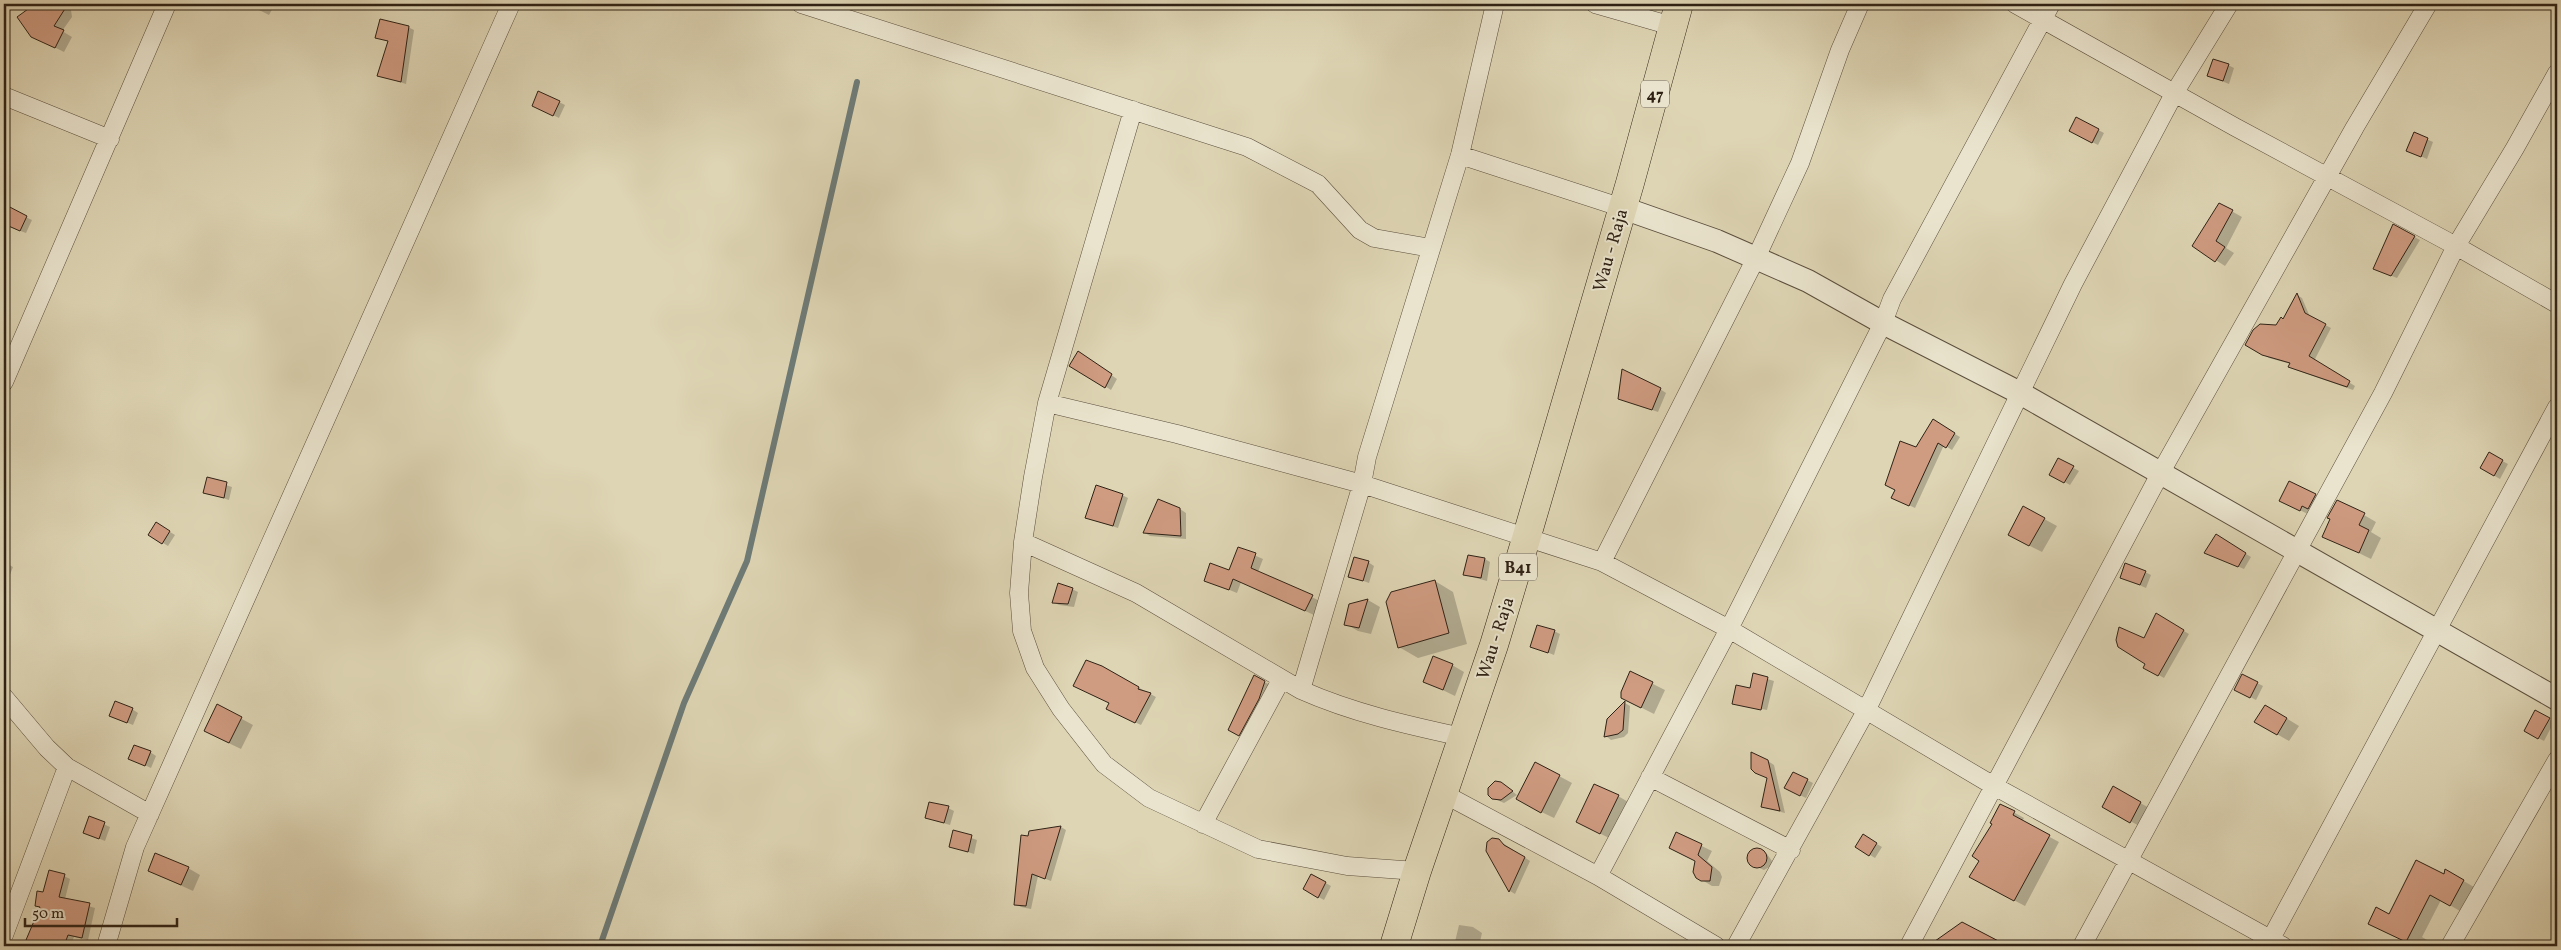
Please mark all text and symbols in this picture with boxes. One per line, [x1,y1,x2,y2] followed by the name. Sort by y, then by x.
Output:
[1641,80,1669,108] road number: 47
[1588,206,1635,295] street label: Wau - Raja
[1499,554,1537,580] road number: B41
[1471,594,1522,683] street label: Wau - Raja
[25,895,178,927] scale bar
[32,904,64,925] text: 50 m

